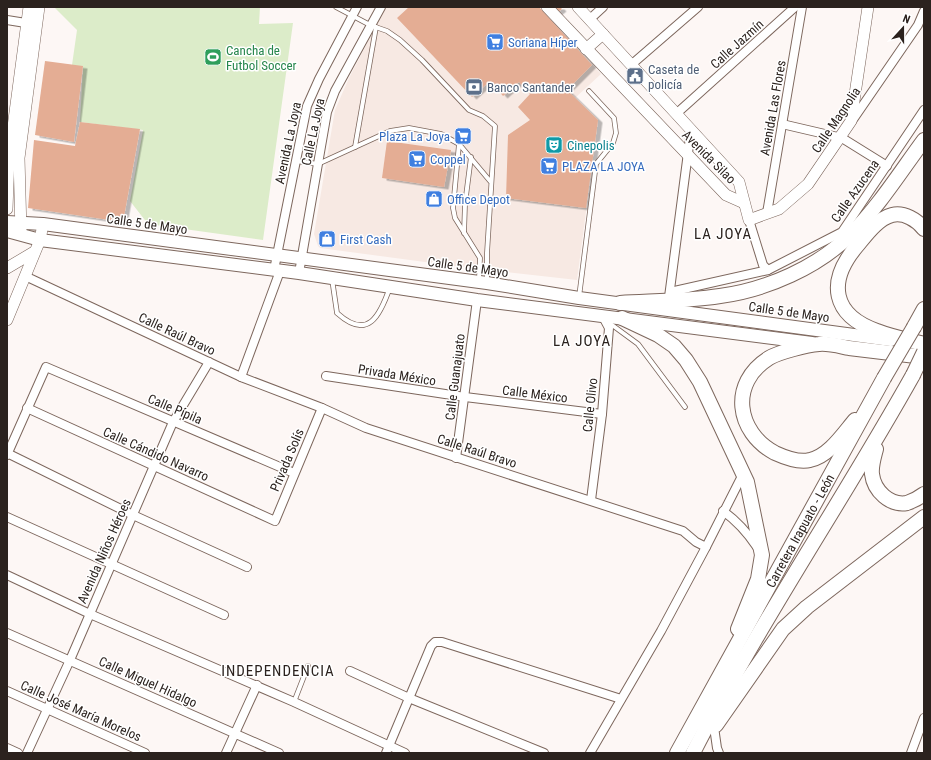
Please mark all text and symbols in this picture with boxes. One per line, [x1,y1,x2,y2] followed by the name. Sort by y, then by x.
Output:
[883,8,923,48] north arrow
[901,12,912,26] text: N
[707,16,767,72] street label: Calle Jazmín
[485,32,505,52] supermarket icon: Soriana Híper
[508,35,578,50] place label: Soriana Híper
[226,43,297,73] place label: Cancha de Futbol Soccer
[203,47,223,67] sports icon: Cancha de Futbol Soccer
[757,59,789,157] street label: Avenida Las Flores
[648,62,699,92] place label: Caseta de policía
[625,66,645,86] public building icon: Caseta de policía
[464,77,484,97] bank icon: Banco Santander
[487,80,574,95] place label: Banco Santander
[808,84,864,156] street label: Calle Magnolia
[299,97,327,167] street label: Calle La Joya
[272,101,304,185] street label: Avenida La Joya
[453,126,473,146] supermarket icon: Plaza La Joya
[679,127,739,187] street label: Avenida Silao
[379,129,450,144] place label: Plaza La Joya
[544,135,564,155] theatre icon: Cinepolis
[567,138,615,153] place label: Cinepolis
[407,149,427,169] supermarket icon: Coppel
[430,152,466,167] place label: Coppel
[539,156,559,176] supermarket icon: PLAZA LA JOYA
[828,157,882,225] street label: Calle Azucena
[562,159,645,174] place label: PLAZA LA JOYA
[424,189,444,209] shop icon: Office Depot
[447,192,510,207] place label: Office Depot
[106,211,188,237] street label: Calle 5 de Mayo
[694,225,752,243] district label: LA JOYA
[317,229,337,249] shop icon: First Cash
[340,232,392,247] place label: First Cash
[427,254,509,280] street label: Calle 5 de Mayo
[748,299,830,325] street label: Calle 5 de Mayo
[136,310,218,358] street label: Calle Raúl Bravo
[553,332,611,350] district label: LA JOYA
[442,333,468,421] street label: Calle Guanajuato
[357,361,437,389] street label: Privada México
[580,377,600,433] street label: Calle Olivo
[501,383,569,405] street label: Calle México
[146,391,204,427] street label: Calle Pípila
[101,424,211,484] street label: Calle Cándido Navarro
[267,426,307,494] street label: Privada Solís
[435,431,519,471] street label: Calle Raúl Bravo
[762,471,837,590] street label: Carretera Irapuato - León
[74,496,134,606] street label: Avenida Niños Héroes
[97,654,199,710] street label: Calle Miguel Hidalgo
[221,662,335,680] district label: INDEPENDENCIA
[18,678,144,744] street label: Calle José María Morelos

